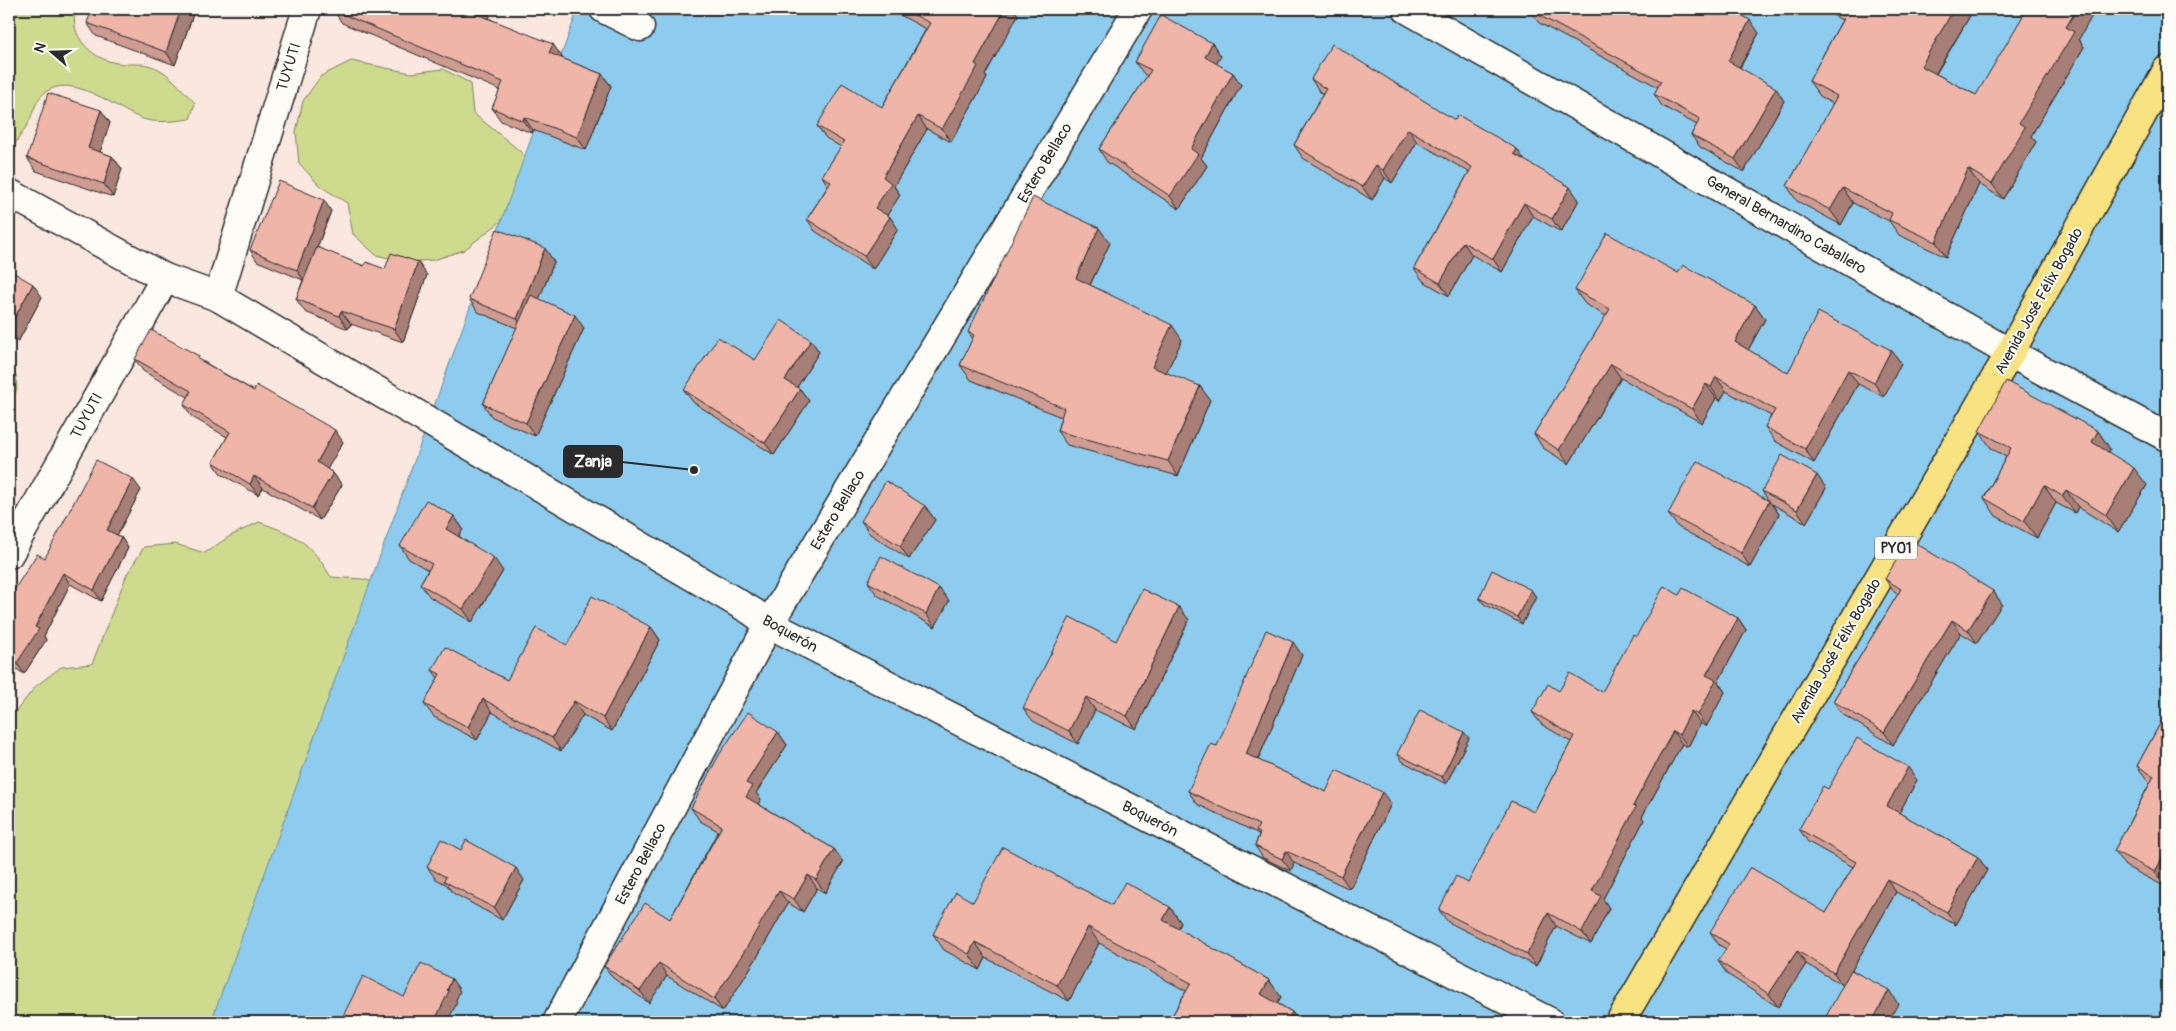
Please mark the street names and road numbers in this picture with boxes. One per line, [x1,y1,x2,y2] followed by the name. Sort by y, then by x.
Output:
[273,41,305,93] street label: TUYUTI
[1014,120,1076,206] street label: Estero Bellaco
[1702,171,1870,279] street label: General Bernardino Caballero
[1991,224,2087,378] street label: Avenida José Félix Bogado
[67,390,107,442] street label: TUYUTI
[807,467,869,553] street label: Estero Bellaco
[1875,536,1917,560] road number: PY01
[1787,575,1885,727] street label: Avenida José Félix Bogado
[759,611,821,657] street label: Boquerón
[1119,797,1181,841] street label: Boquerón
[611,820,671,908] street label: Estero Bellaco

